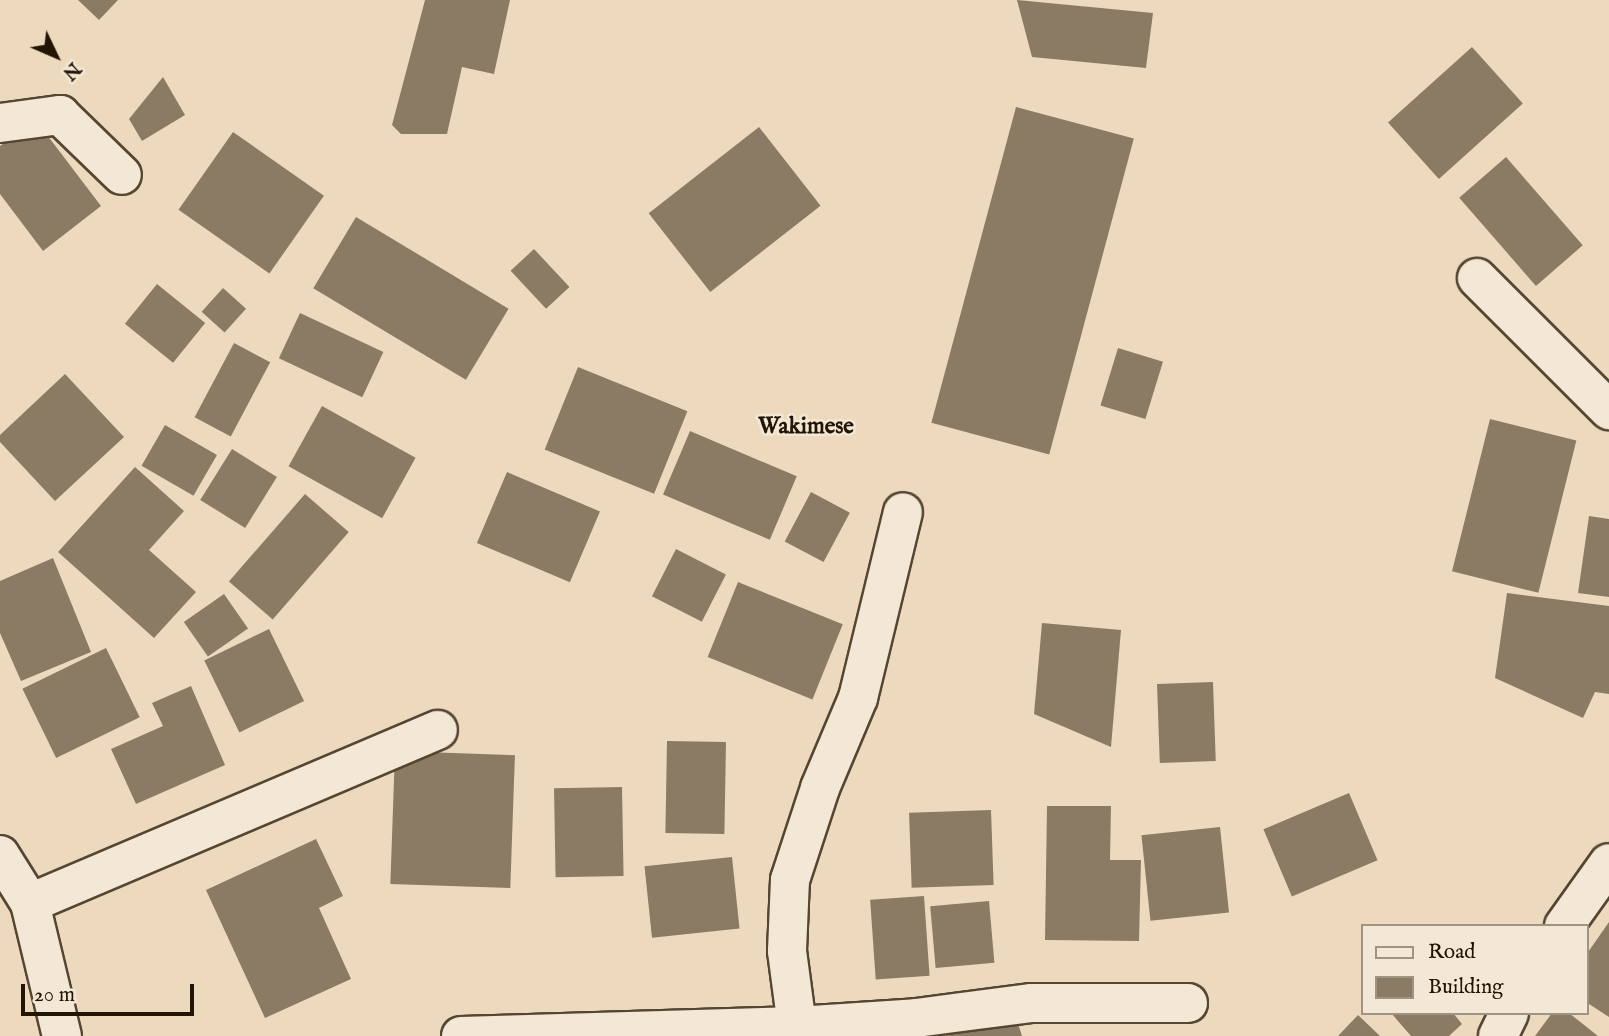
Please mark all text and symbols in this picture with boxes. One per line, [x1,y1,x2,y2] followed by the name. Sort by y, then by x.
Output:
[21,21,91,91] north arrow
[57,56,85,85] text: N
[758,413,854,441] district label: Wakimese
[1360,924,1588,1015] legend
[1428,939,1475,966] text: Road
[24,970,198,1014] scale bar
[1428,974,1503,1001] text: Building
[34,982,75,1009] text: 20 m

